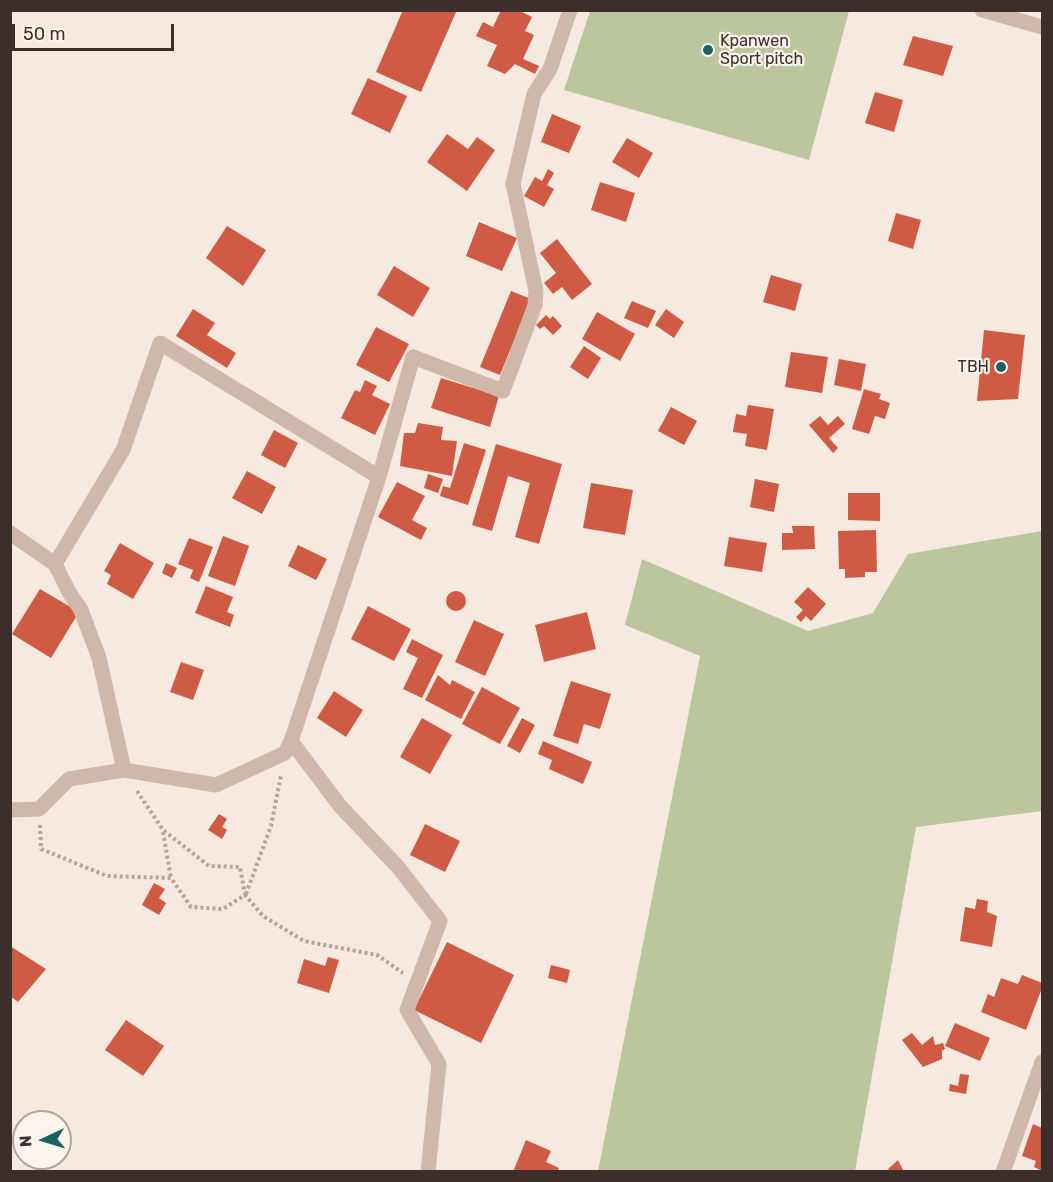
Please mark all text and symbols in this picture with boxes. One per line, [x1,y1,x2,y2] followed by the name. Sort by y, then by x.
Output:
[15,12,177,50] scale bar
[23,23,66,45] text: 50 m
[720,31,803,69] place label: Kpanwen Sport pitch
[701,43,715,57] marker: Kpanwen Sport pitch
[958,357,989,377] place label: TBH
[994,360,1008,374] marker: TBH
[12,1110,72,1170] north arrow
[16,1135,35,1148] text: N

